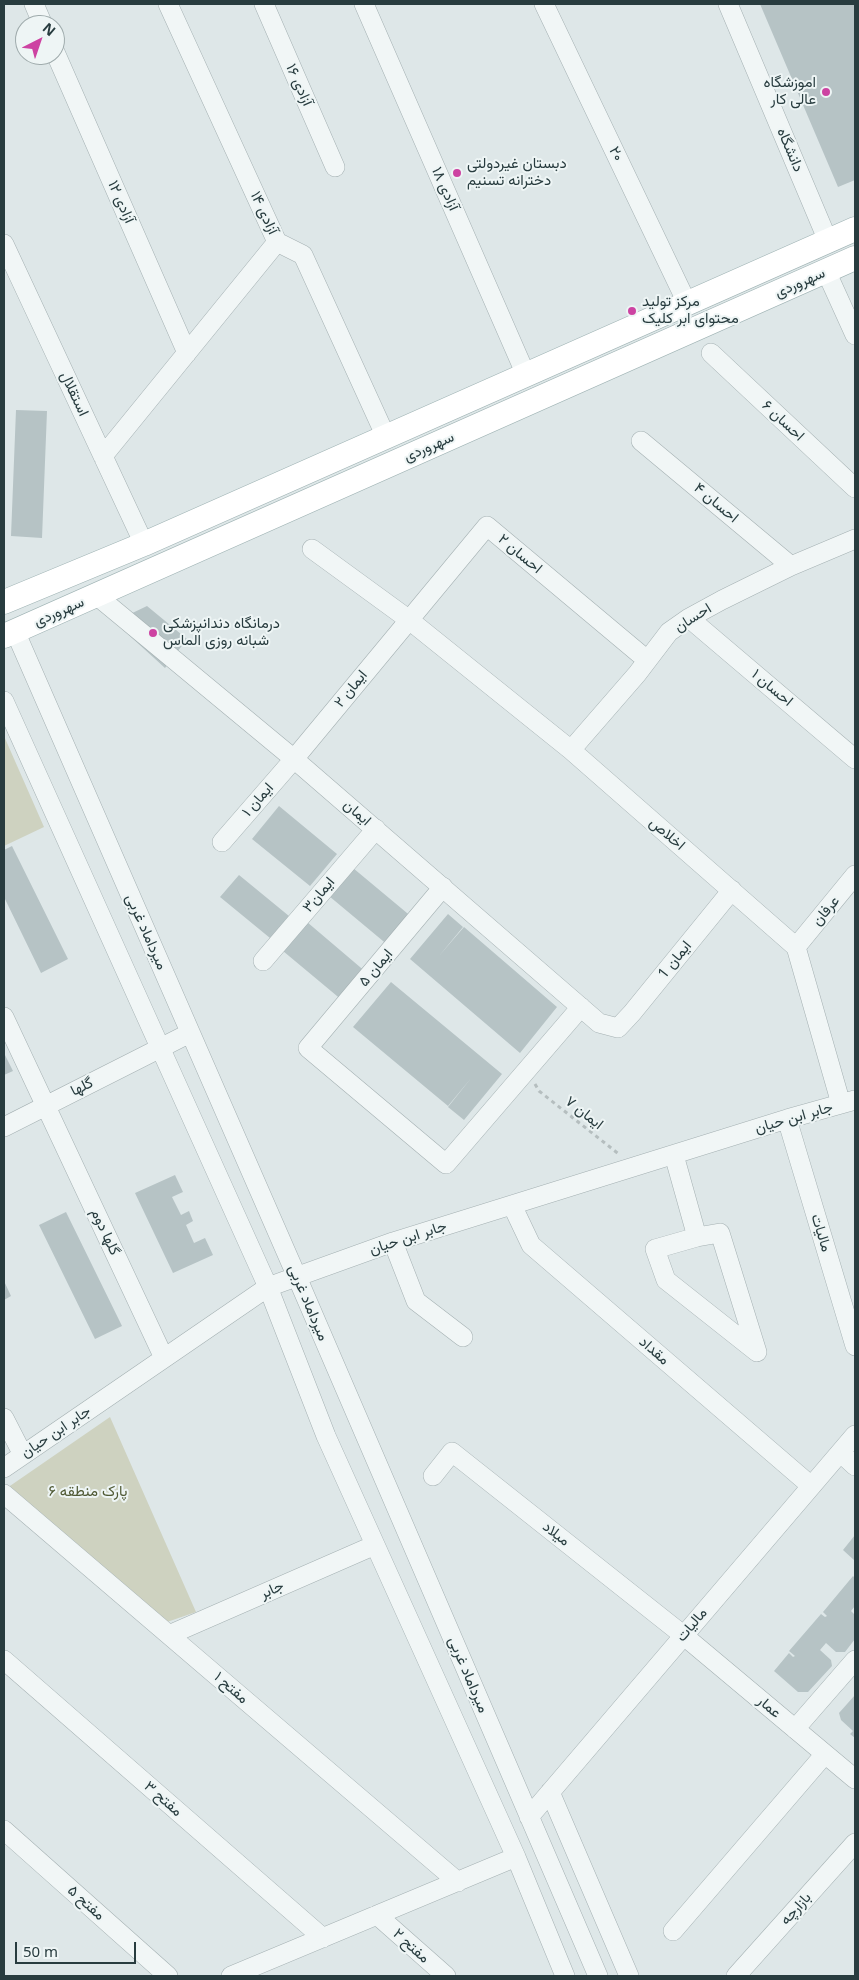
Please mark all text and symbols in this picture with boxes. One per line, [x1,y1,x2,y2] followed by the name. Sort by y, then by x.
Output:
[15,15,65,65] north arrow
[39,18,60,40] text: N
[282,61,316,109] street label: آزادی ۱۶
[763,74,816,109] place label: اموزشگاه عالی کار
[820,86,832,98] marker: اموزشگاه عالی کار
[773,125,807,175] street label: دانشگاه
[605,144,627,164] street label: ۲۰
[467,155,567,190] place label: دبستان غیردولتی دخترانه تسنیم
[427,164,463,214] street label: آزادی ۱۸
[451,167,463,179] marker: دبستان غیردولتی دخترانه تسنیم
[104,178,138,226] street label: آزادی ۱۲
[246,189,282,237] street label: آزادی ۱۴
[772,264,828,302] street label: سهروردی
[642,293,739,328] place label: مرکز تولید محتوای ابر کلیک
[626,305,638,317] marker: مرکز تولید محتوای ابر کلیک
[56,369,92,419] street label: استقلال
[758,397,808,445] street label: احسان ۶
[401,428,457,466] street label: سهروردی
[690,479,742,527] street label: احسان ۴
[494,530,546,578] street label: احسان ۲
[31,593,87,631] street label: سهروردی
[671,600,715,636] street label: احسان
[163,615,280,650] place label: درمانگاه دندان‍‍پزشکی شبانه روزی الماس
[147,627,159,639] marker: درمانگاه دندان‍‍پزشکی شبانه روزی الماس
[748,666,796,710] street label: احسان ۱
[331,667,371,711] street label: ایمان ۲
[238,779,278,821] street label: ایمان ۱
[339,796,375,830] street label: ایمان
[646,814,688,854] street label: اخلاص
[299,874,339,916] street label: ایمان۳
[121,891,171,973] street label: میرداماد غربی
[808,892,844,930] street label: عرفان
[654,938,696,982] street label: ایمان 1
[355,946,397,990] street label: ایمان ۵
[68,1074,96,1100] street label: گلها
[561,1092,607,1134] street label: ایمان ۷
[753,1098,835,1138] street label: جابر ابن حیان
[86,1206,124,1258] street label: گلها دوم
[807,1212,835,1254] street label: مالیات
[367,1217,449,1259] street label: جابر ابن حیان
[284,1262,332,1344] street label: میرداماد غربی
[635,1333,673,1369] street label: مقداد
[18,1402,94,1462] street label: جابر ابن حیان
[49,1483,127,1501] park label: پارک منطقه ۶
[539,1518,573,1550] street label: میلاد
[257,1577,287,1603] street label: جابر
[673,1604,711,1646] street label: مالیات
[444,1634,492,1716] street label: میرداماد غربی
[210,1668,252,1708] street label: مفتح ۱
[753,1692,785,1722] street label: عمار
[140,1777,186,1821] street label: مفتح ۳
[64,1882,108,1924] street label: مفتح ۵
[777,1889,815,1929] street label: بازارچه
[389,1925,433,1967] street label: مفتح ۲
[18,1932,139,1964] scale bar
[23,1941,58,1961] text: 50 m

